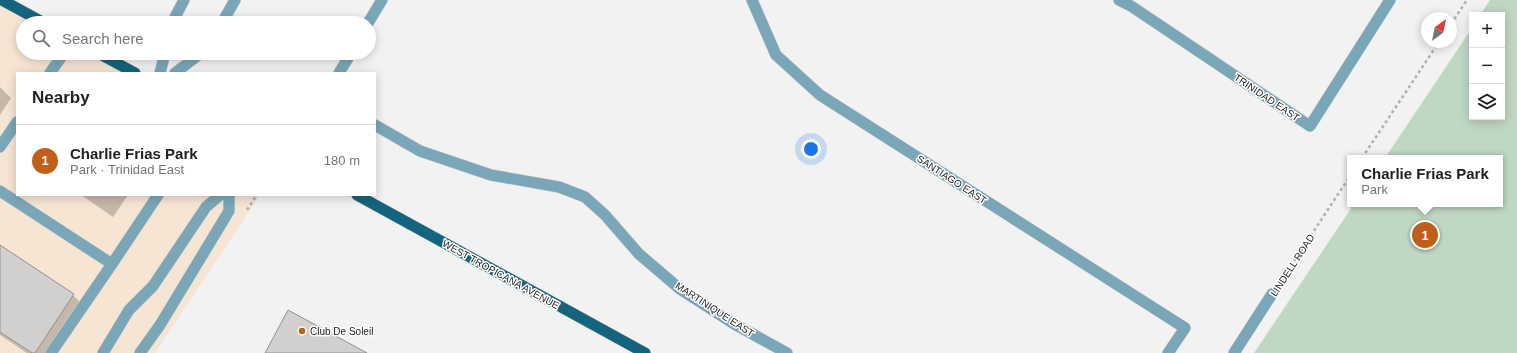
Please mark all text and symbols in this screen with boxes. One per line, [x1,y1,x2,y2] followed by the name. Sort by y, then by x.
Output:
[1421,12,1457,48] north arrow
[1469,12,1505,120] map controls
[1469,12,1505,48] button: +
[16,16,376,60] search box
[30,27,52,49] icon: search
[62,30,144,47] text: Search here
[1469,48,1505,84] button: −
[1232,72,1301,123] street label: TRINIDAD EAST
[1469,84,1505,120] button: layers
[32,88,90,107] text: Nearby
[801,139,821,159] your location
[70,145,198,162] text: Charlie Frias Park
[41,153,49,168] text: 1
[324,153,360,168] text: 180 m
[915,153,989,206] street label: SANTIAGO EAST
[1347,155,1503,207] popup
[70,162,184,177] text: Park · Trinidad East
[1361,165,1489,182] text: Charlie Frias Park
[1361,182,1388,197] text: Park
[1412,220,1438,250] pin: 1
[1268,232,1317,298] street label: LINDELL ROAD
[440,238,561,311] street label: WEST TROPICANA AVENUE
[673,280,756,339] street label: MARTINIQUE EAST
[297,326,307,336] marker: Club De Soleil
[310,326,373,337] place label: Club De Soleil

